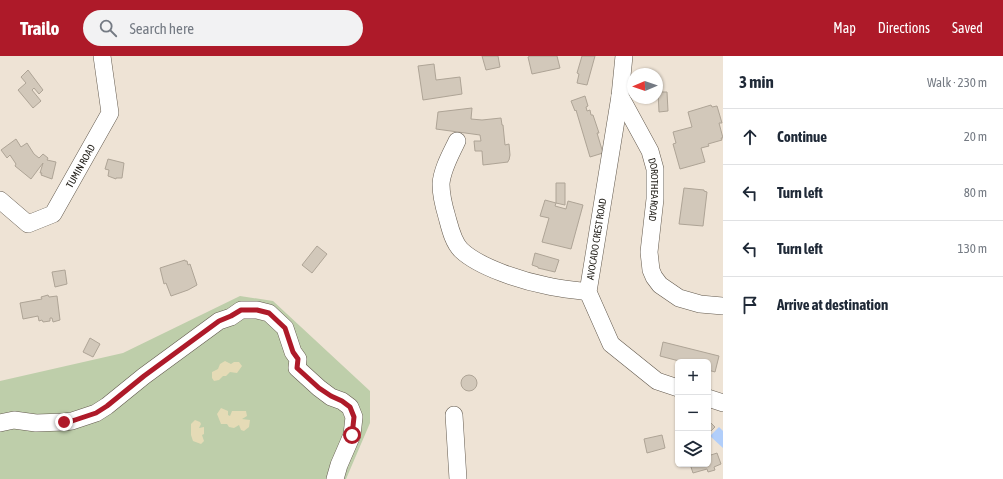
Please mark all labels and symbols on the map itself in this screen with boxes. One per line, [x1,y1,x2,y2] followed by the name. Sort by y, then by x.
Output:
[627,68,663,104] north arrow
[64,142,97,190] street label: TUMIN ROAD
[646,157,660,222] street label: DOROTHEA ROAD
[585,197,608,281] street label: AVOCADO CREST ROAD
[55,413,73,431] route end
[343,426,361,444] route start

